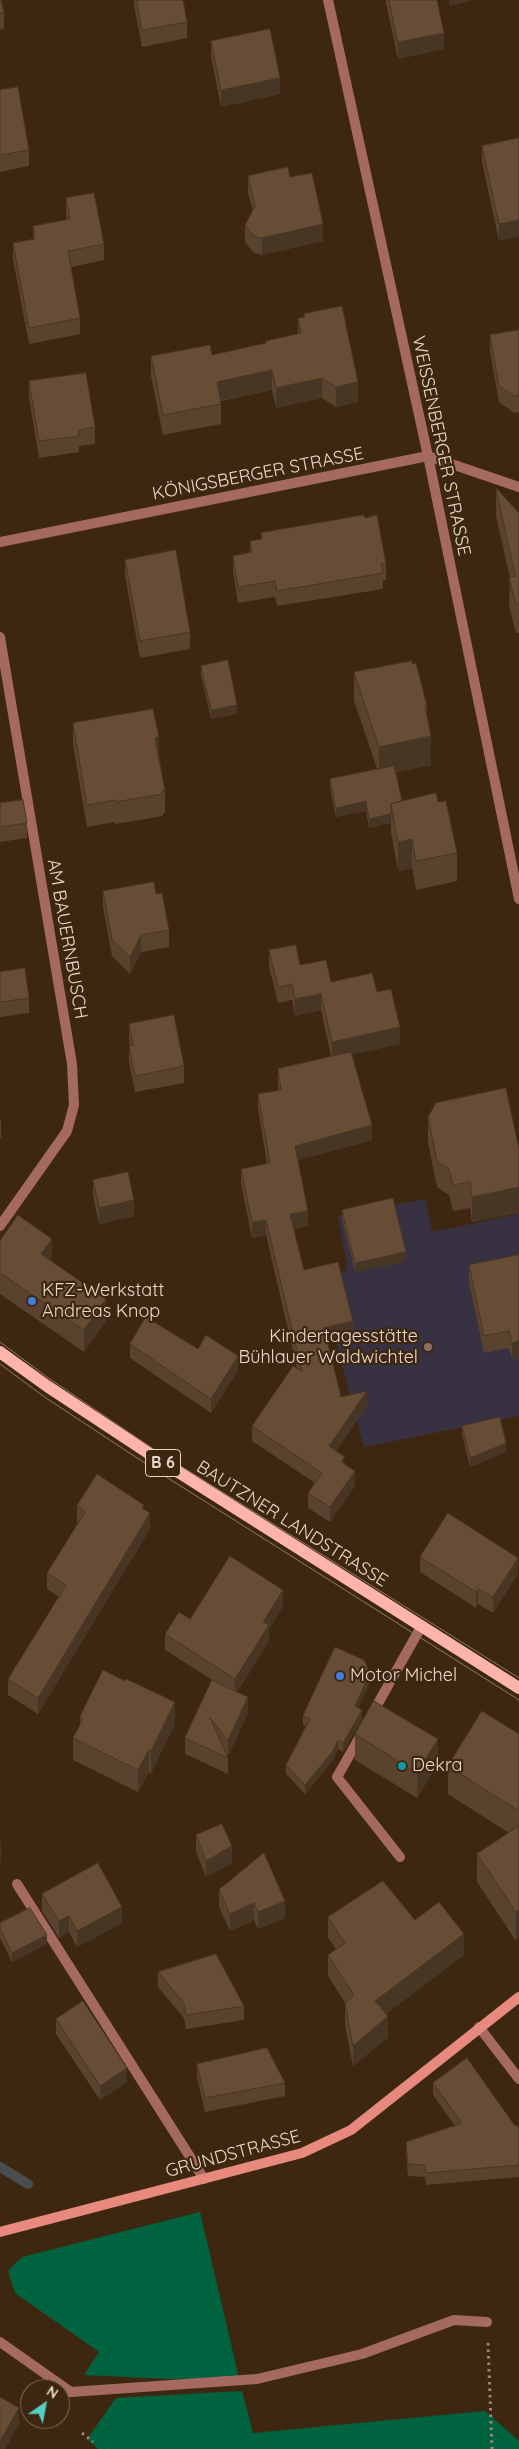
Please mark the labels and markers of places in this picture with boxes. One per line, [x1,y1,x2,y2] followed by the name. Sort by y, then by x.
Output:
[42,1280,164,1322] place label: KFZ-Werkstatt Andreas Knop
[26,1295,38,1307] marker: KFZ-Werkstatt Andreas Knop
[238,1326,418,1368] place label: Kindertagesstätte Bühlauer Waldwichtel
[422,1341,434,1353] marker: Kindertagesstätte Bühlauer Waldwichtel
[350,1665,457,1687] place label: Motor Michel
[334,1670,346,1682] marker: Motor Michel
[412,1755,463,1777] place label: Dekra
[396,1760,408,1772] marker: Dekra

